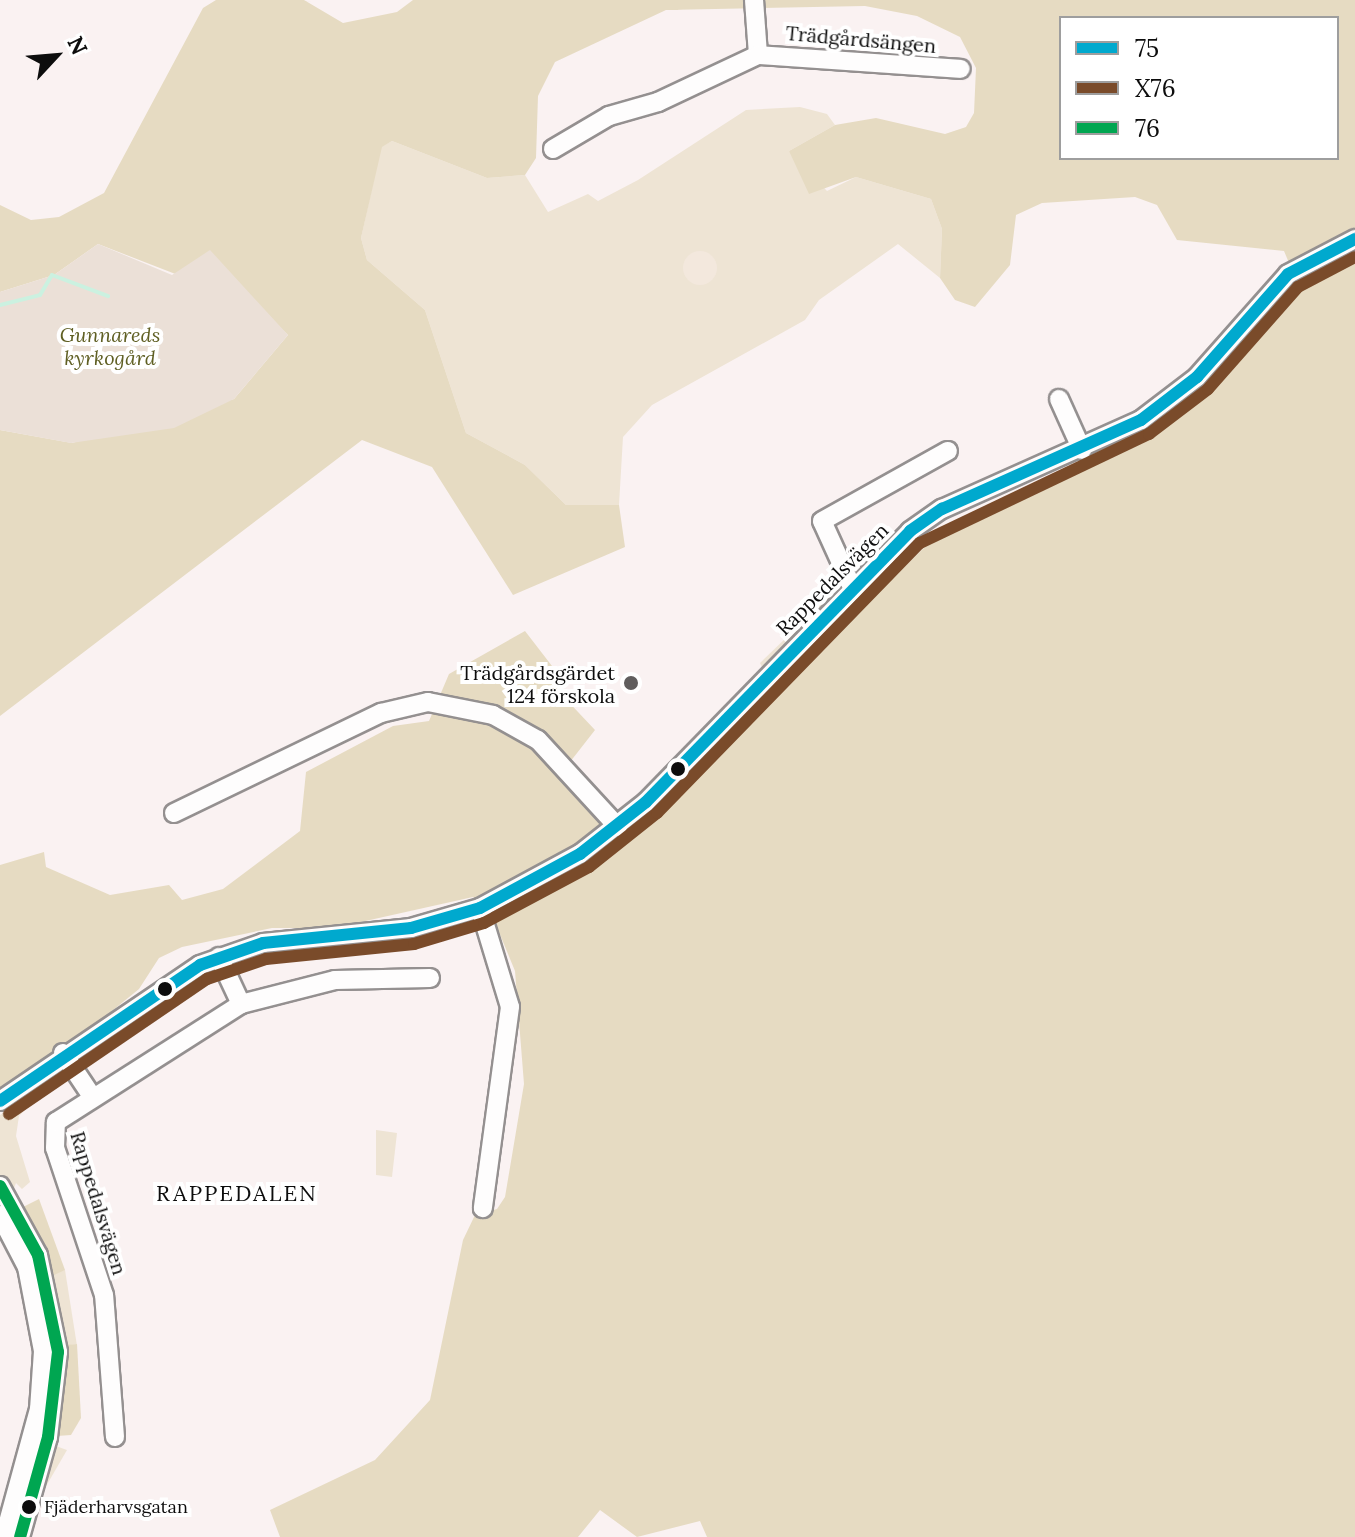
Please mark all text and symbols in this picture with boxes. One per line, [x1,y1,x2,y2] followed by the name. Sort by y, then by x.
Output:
[16,16,96,96] north arrow
[1059,16,1339,160] legend
[785,20,937,58] street label: Trädgårdsängen
[61,32,94,59] text: N
[1135,33,1159,64] text: 75
[1135,73,1176,104] text: X76
[1135,113,1160,144] text: 76
[60,323,160,370] park label: Gunnareds kyrkogård
[771,518,893,640] street label: Rappedalsvägen
[460,660,615,707] place label: Trädgårdsgärdet 124 förskola
[622,674,640,692] marker: Trädgårdsgärdet 124 förskola
[670,761,686,777] unlabelled marker
[157,981,173,997] unlabelled marker
[66,1128,132,1278] street label: Rappedalsvägen
[156,1181,318,1207] district label: RAPPEDALEN
[44,1496,188,1518] place label: Fjäderharvsgatan
[21,1499,37,1515] marker: Fjäderharvsgatan

